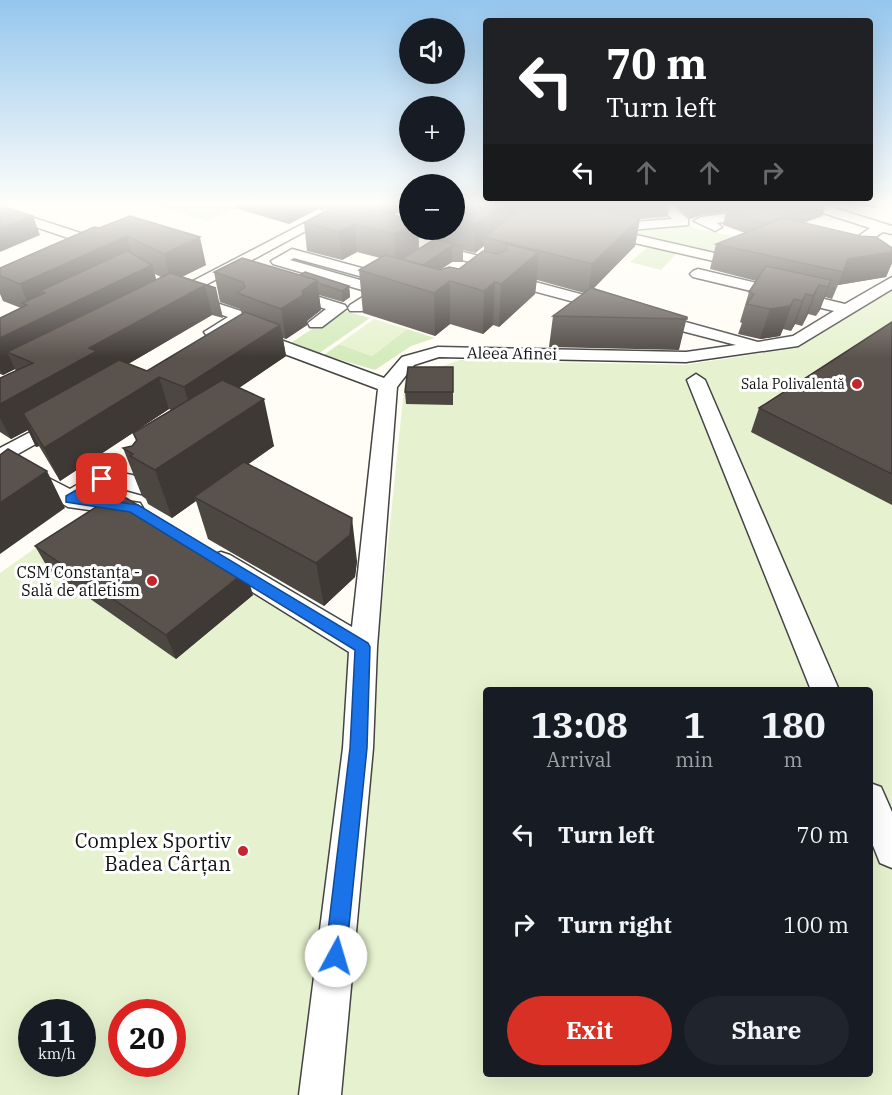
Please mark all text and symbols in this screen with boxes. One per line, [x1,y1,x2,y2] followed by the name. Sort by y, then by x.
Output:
[399,18,465,240] map controls
[399,18,465,84] button: sound
[606,36,707,91] text: 70 m
[507,42,585,120] icon: left
[606,89,717,124] text: Turn left
[399,96,465,162] button: +
[567,156,600,189] icon: left
[630,156,663,189] icon: ahead
[693,156,726,189] icon: ahead
[756,156,789,189] icon: right
[399,174,465,240] button: −
[467,342,557,364] street label: Aleea Afinei
[741,375,845,393] place label: Sala Polivalentă
[850,377,864,391] marker: Sala Polivalentă
[76,453,127,504] pin
[85,462,118,495] icon: arrive
[16,562,140,600] place label: CSM Constanța - Sală de atletism
[145,574,159,588] marker: CSM Constanța - Sală de atletism
[530,701,628,748] text: 13:08
[683,701,705,748] text: 1
[761,701,826,748] text: 180
[547,746,612,773] text: Arrival
[675,746,713,773] text: min
[784,746,803,773] text: m
[507,818,540,851] icon: left
[558,820,654,849] text: Turn left
[797,820,849,849] text: 70 m
[75,827,231,877] place label: Complex Sportiv Badea Cârțan
[236,844,250,858] marker: Complex Sportiv Badea Cârțan
[507,908,540,941] icon: right
[558,910,672,939] text: Turn right
[783,910,849,939] text: 100 m
[304,924,368,988] position arrow
[507,996,672,1065] button: Exit
[684,996,849,1065] button: Share
[108,999,186,1077] speed limit sign: 20
[39,1011,75,1050] text: 11
[38,1044,76,1063] text: km/h

